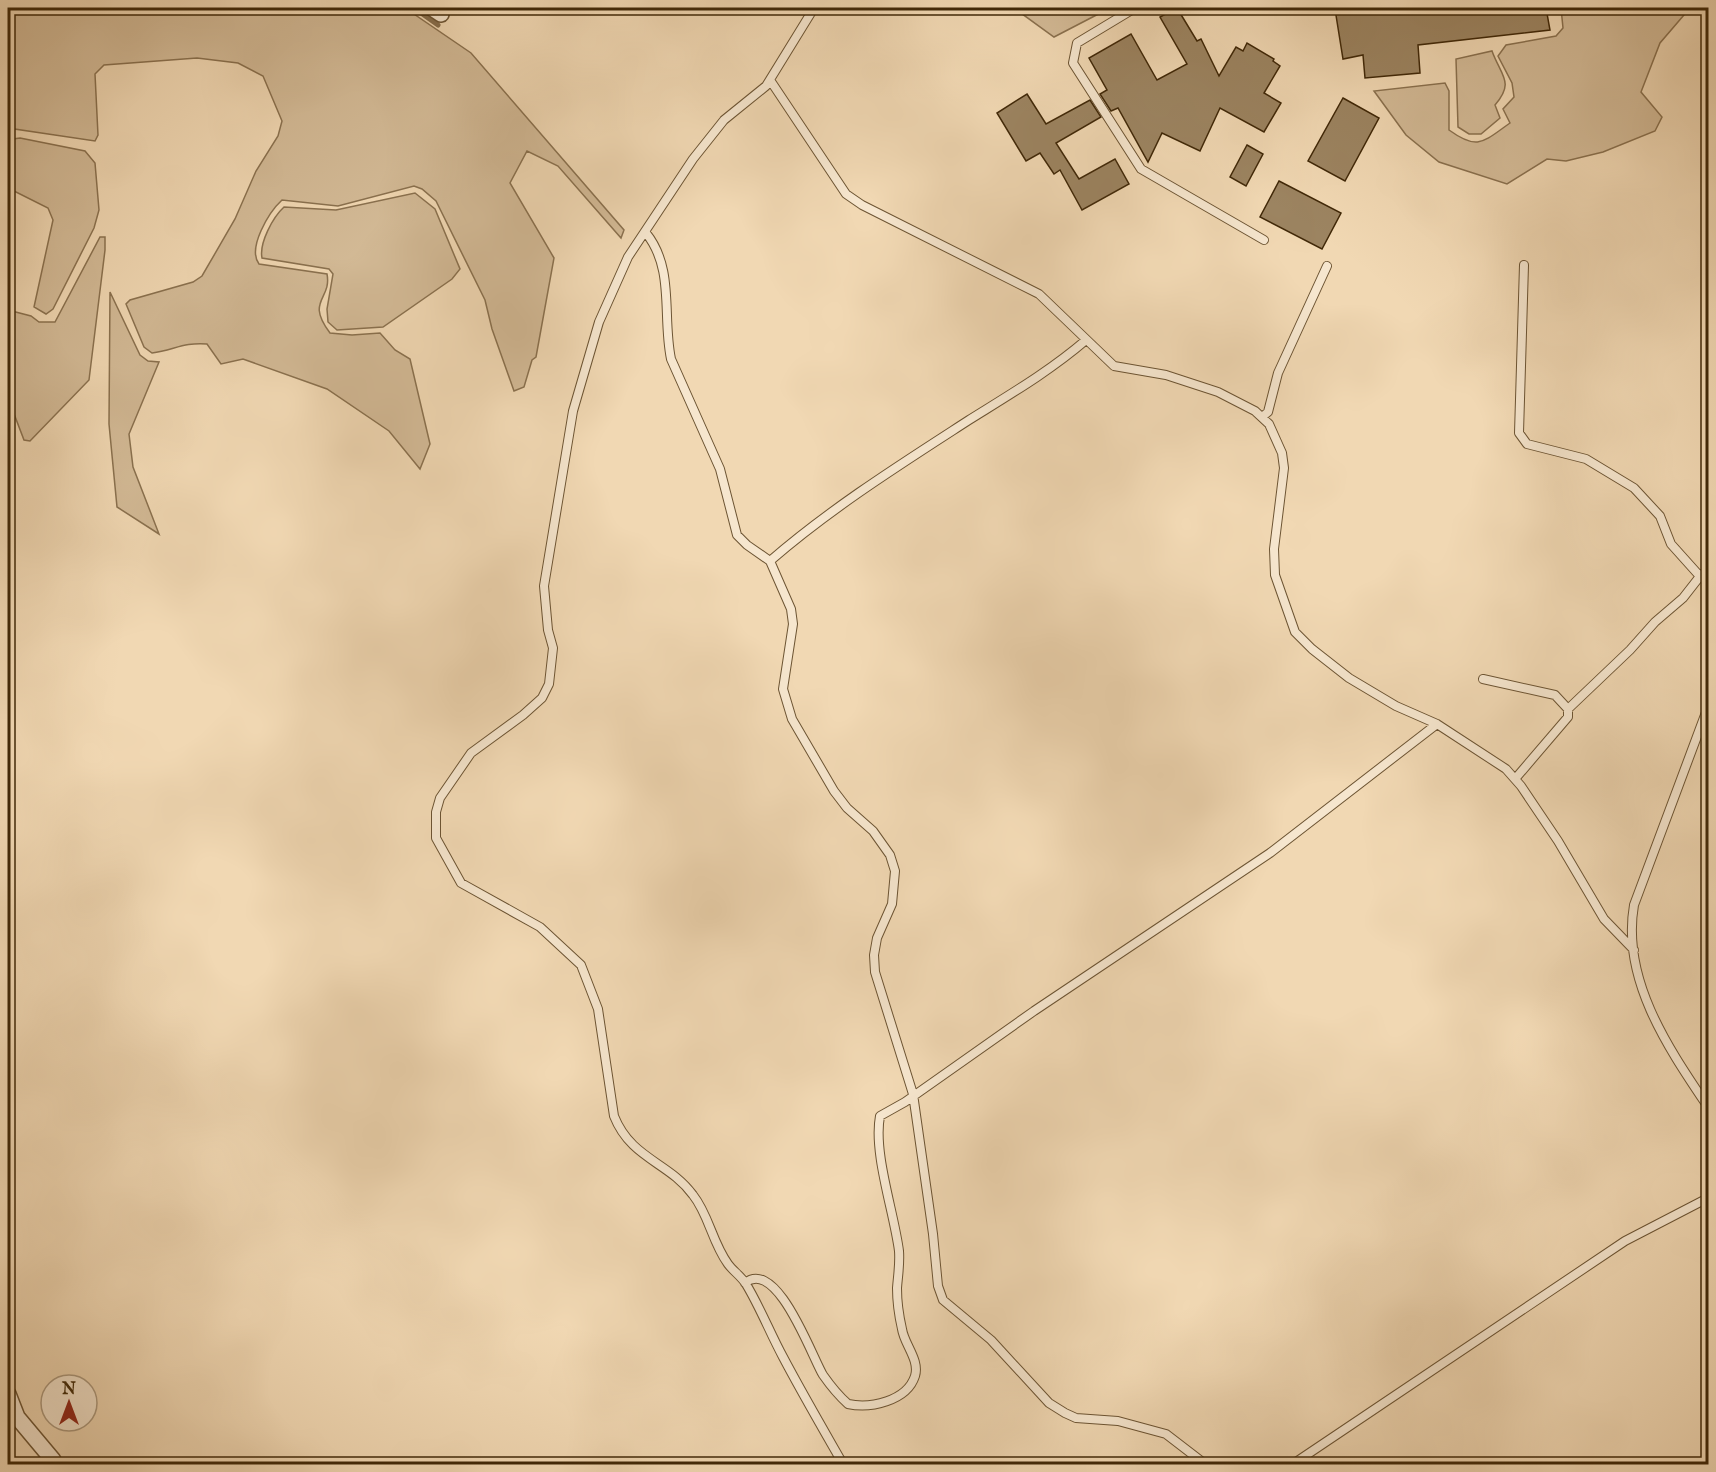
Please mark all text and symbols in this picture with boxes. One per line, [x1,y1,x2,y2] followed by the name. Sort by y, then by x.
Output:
[39,1373,99,1433] north arrow
[61,1380,76,1400] text: N

